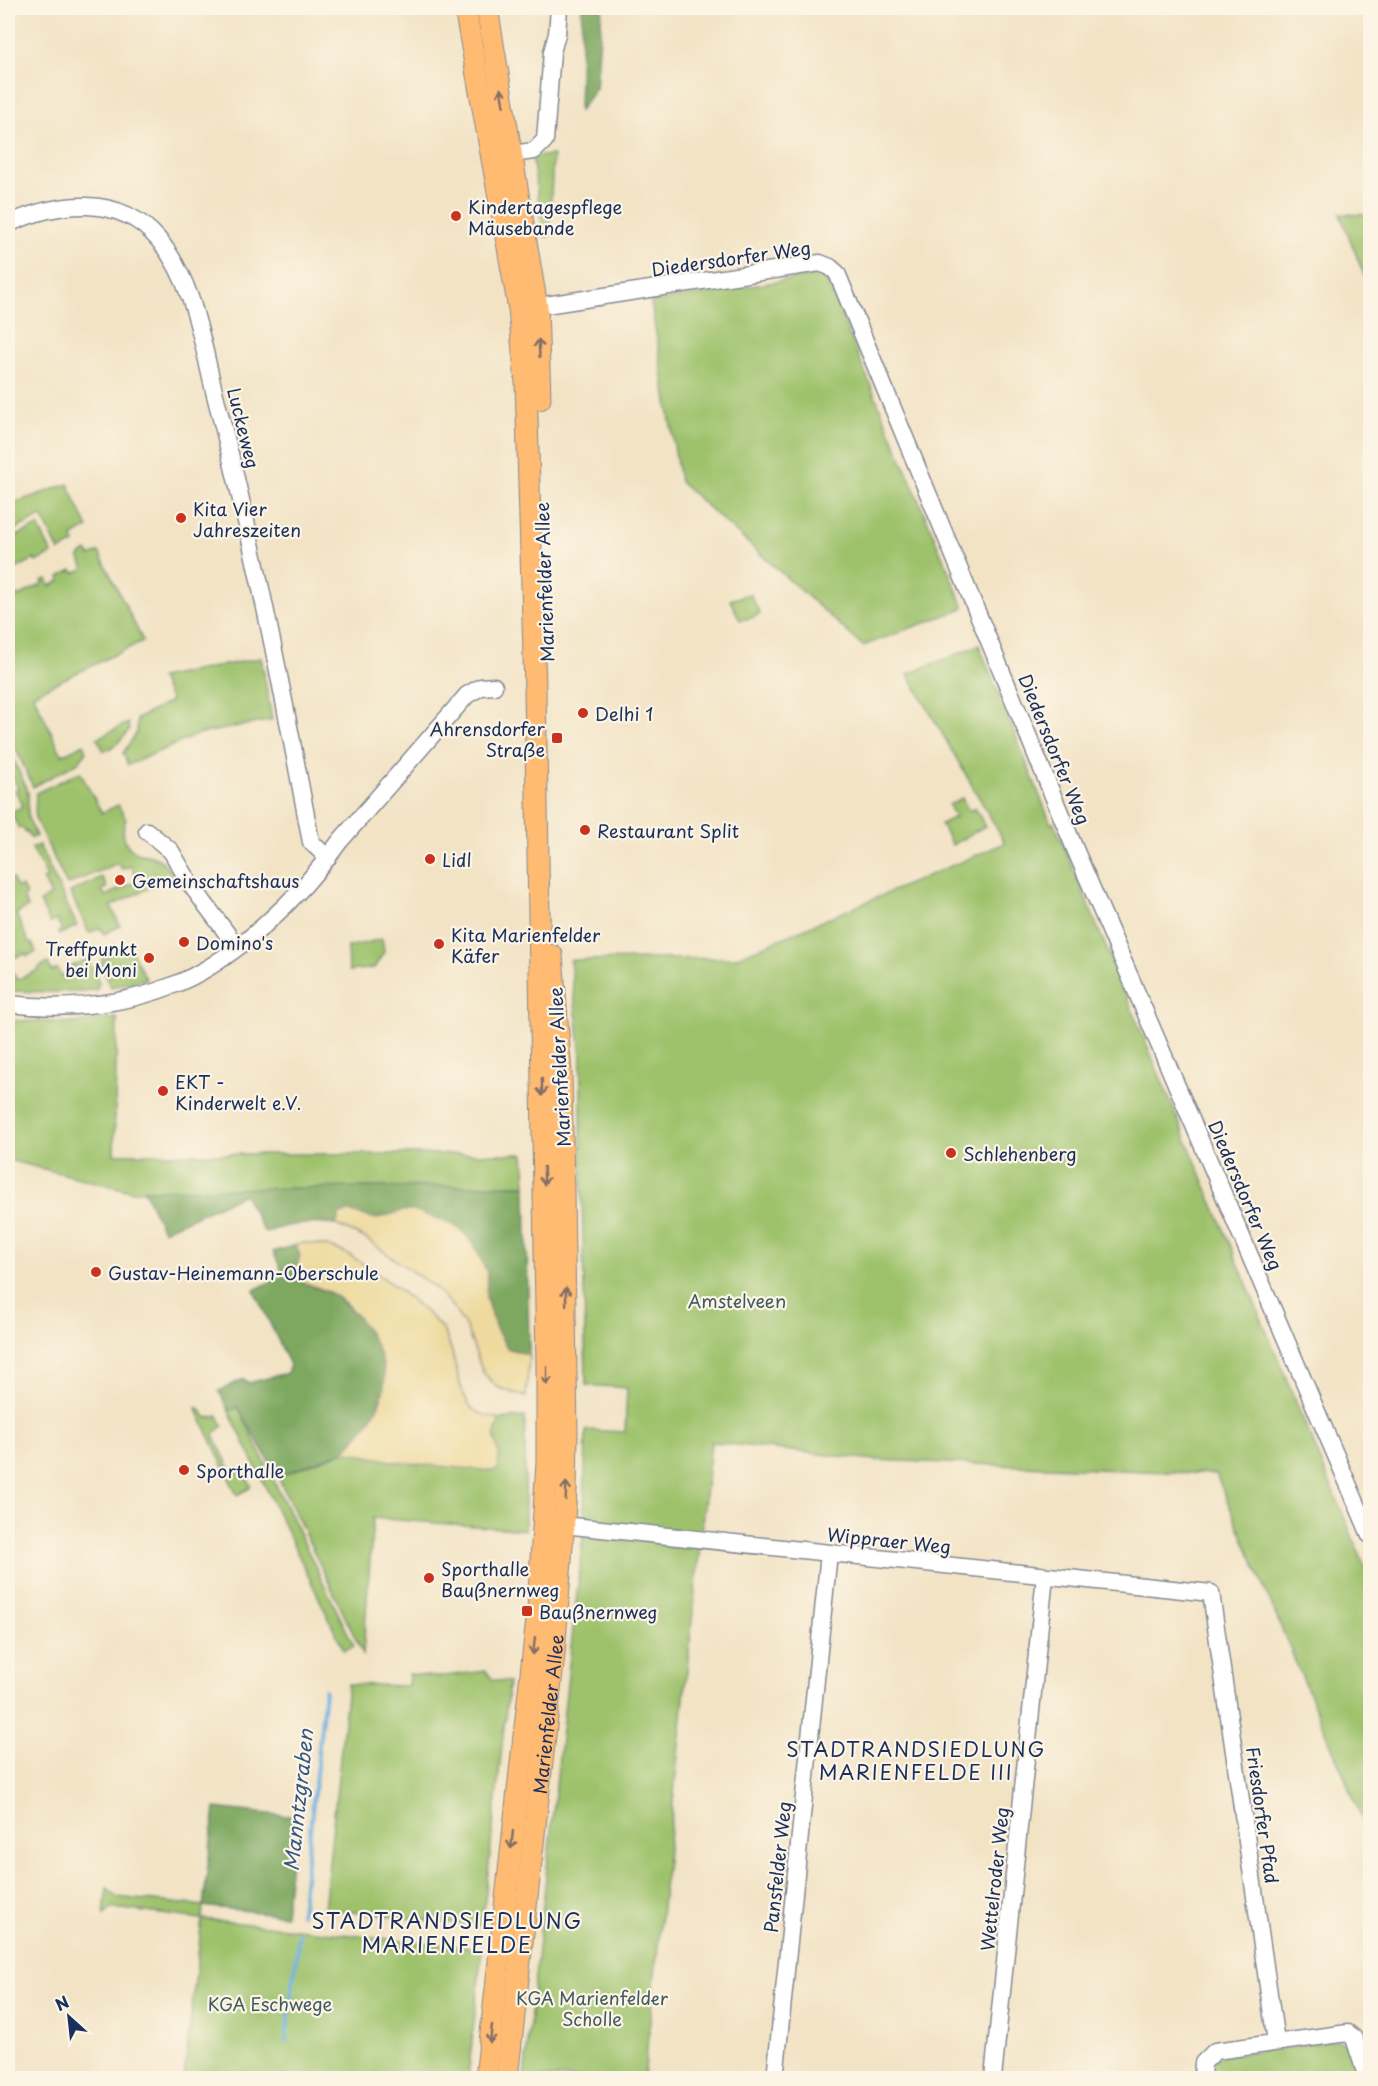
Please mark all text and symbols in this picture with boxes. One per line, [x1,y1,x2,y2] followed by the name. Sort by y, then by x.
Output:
[496,87,507,107] one-way arrow
[468,193,623,241] place label: Kindertagespflege Mäusebande
[449,209,463,223] marker: Kindertagespflege Mäusebande
[650,233,812,283] street label: Diedersdorfer Weg
[534,339,545,359] one-way arrow
[221,385,267,471] street label: Luckeweg
[193,495,301,543] place label: Kita Vier Jahreszeiten
[528,501,560,663] street label: Marienfelder Allee
[174,511,188,525] marker: Kita Vier Jahreszeiten
[1012,670,1098,828] street label: Diedersdorfer Weg
[595,700,653,727] place label: Delhi 1
[576,706,590,720] marker: Delhi 1
[430,715,546,763] place label: Ahrensdorfer Straße
[550,731,564,745] marker: Ahrensdorfer Straße
[597,817,739,844] place label: Restaurant Split
[578,823,592,837] marker: Restaurant Split
[442,846,472,873] place label: Lidl
[423,852,437,866] marker: Lidl
[132,867,300,894] place label: Gemeinschaftshaus
[113,873,127,887] marker: Gemeinschaftshaus
[451,921,601,969] place label: Kita Marienfelder Käfer
[196,929,273,956] place label: Domino's
[45,935,137,983] place label: Treffpunkt bei Moni
[177,935,191,949] marker: Domino's
[432,937,446,951] marker: Kita Marienfelder Käfer
[142,951,156,965] marker: Treffpunkt bei Moni
[541,986,577,1148] street label: Marienfelder Allee
[175,1068,302,1116] place label: EKT - Kinderwelt e.V.
[536,1077,548,1097] one-way arrow
[156,1084,170,1098] marker: EKT - Kinderwelt e.V.
[1202,1116,1290,1274] street label: Diedersdorfer Weg
[963,1140,1077,1167] place label: Schlehenberg
[944,1146,958,1160] marker: Schlehenberg
[539,1166,550,1186] one-way arrow
[108,1259,379,1286] place label: Gustav-Heinemann-Oberschule
[89,1265,103,1279] marker: Gustav-Heinemann-Oberschule
[560,1286,571,1306] one-way arrow
[688,1287,786,1314] park label: Amstelveen
[541,1366,553,1386] one-way arrow
[196,1457,285,1484] place label: Sporthalle
[177,1463,191,1477] marker: Sporthalle
[560,1481,571,1501] one-way arrow
[826,1520,952,1560] street label: Wippraer Weg
[441,1555,560,1603] place label: Sporthalle Baußnernweg
[422,1571,436,1585] marker: Sporthalle Baußnernweg
[539,1598,658,1625] place label: Baußnernweg
[520,1604,534,1618] marker: Baußnernweg
[525,1633,569,1795] street label: Marienfelder Allee
[528,1636,539,1655] one-way arrow
[276,1726,321,1872] water label: Manntzgraben
[786,1734,1046,1787] district label: STADTRANDSIEDLUNG MARIENFELDE III
[1240,1745,1286,1885] street label: Friesdorfer Pfad
[757,1800,797,1934] street label: Pansfelder Weg
[973,1806,1015,1952] street label: Wettelroder Weg
[507,1829,518,1849] one-way arrow
[312,1904,582,1960] district label: STADTRANDSIEDLUNG MARIENFELDE
[516,1984,669,2032] park label: KGA Marienfelder Scholle
[39,1987,99,2047] north arrow
[51,1989,73,2016] text: N
[208,1990,332,2017] park label: KGA Eschwege
[485,2023,496,2043] one-way arrow

